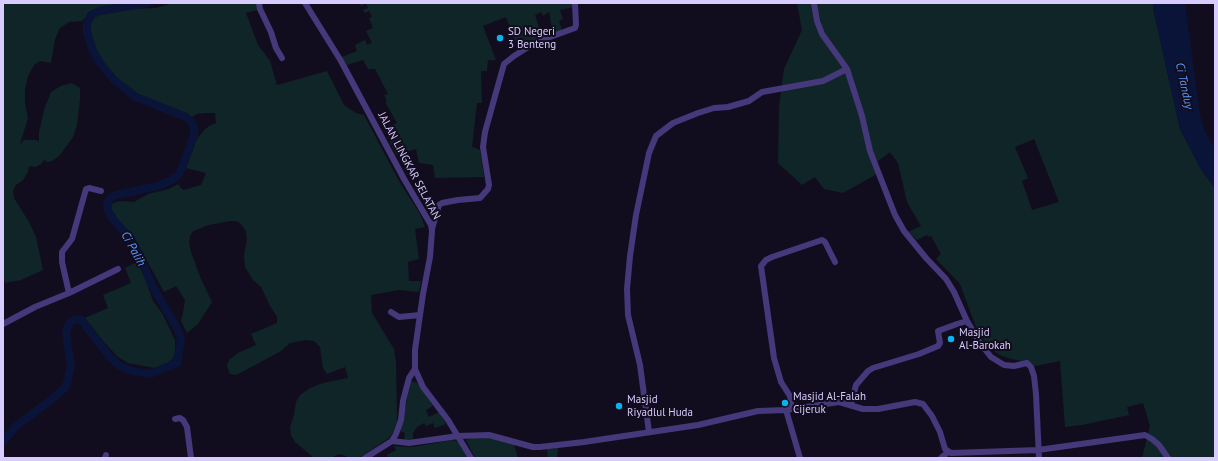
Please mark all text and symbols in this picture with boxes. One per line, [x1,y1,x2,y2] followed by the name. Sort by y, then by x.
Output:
[508,25,556,51] place label: SD Negeri 3 Benteng
[495,33,505,43] marker: SD Negeri 3 Benteng
[1172,61,1196,111] water label: Ci Tanduy
[375,110,443,222] street label: JALAN LINGKAR SELATAN
[118,229,148,269] water label: Ci Palih
[959,326,1011,352] place label: Masjid Al-Barokah
[946,334,956,344] marker: Masjid Al-Barokah
[793,390,866,416] place label: Masjid Al-Falah Cijeruk
[627,393,693,419] place label: Masjid Riyadlul Huda
[780,398,790,408] marker: Masjid Al-Falah Cijeruk
[614,401,624,411] marker: Masjid Riyadlul Huda

